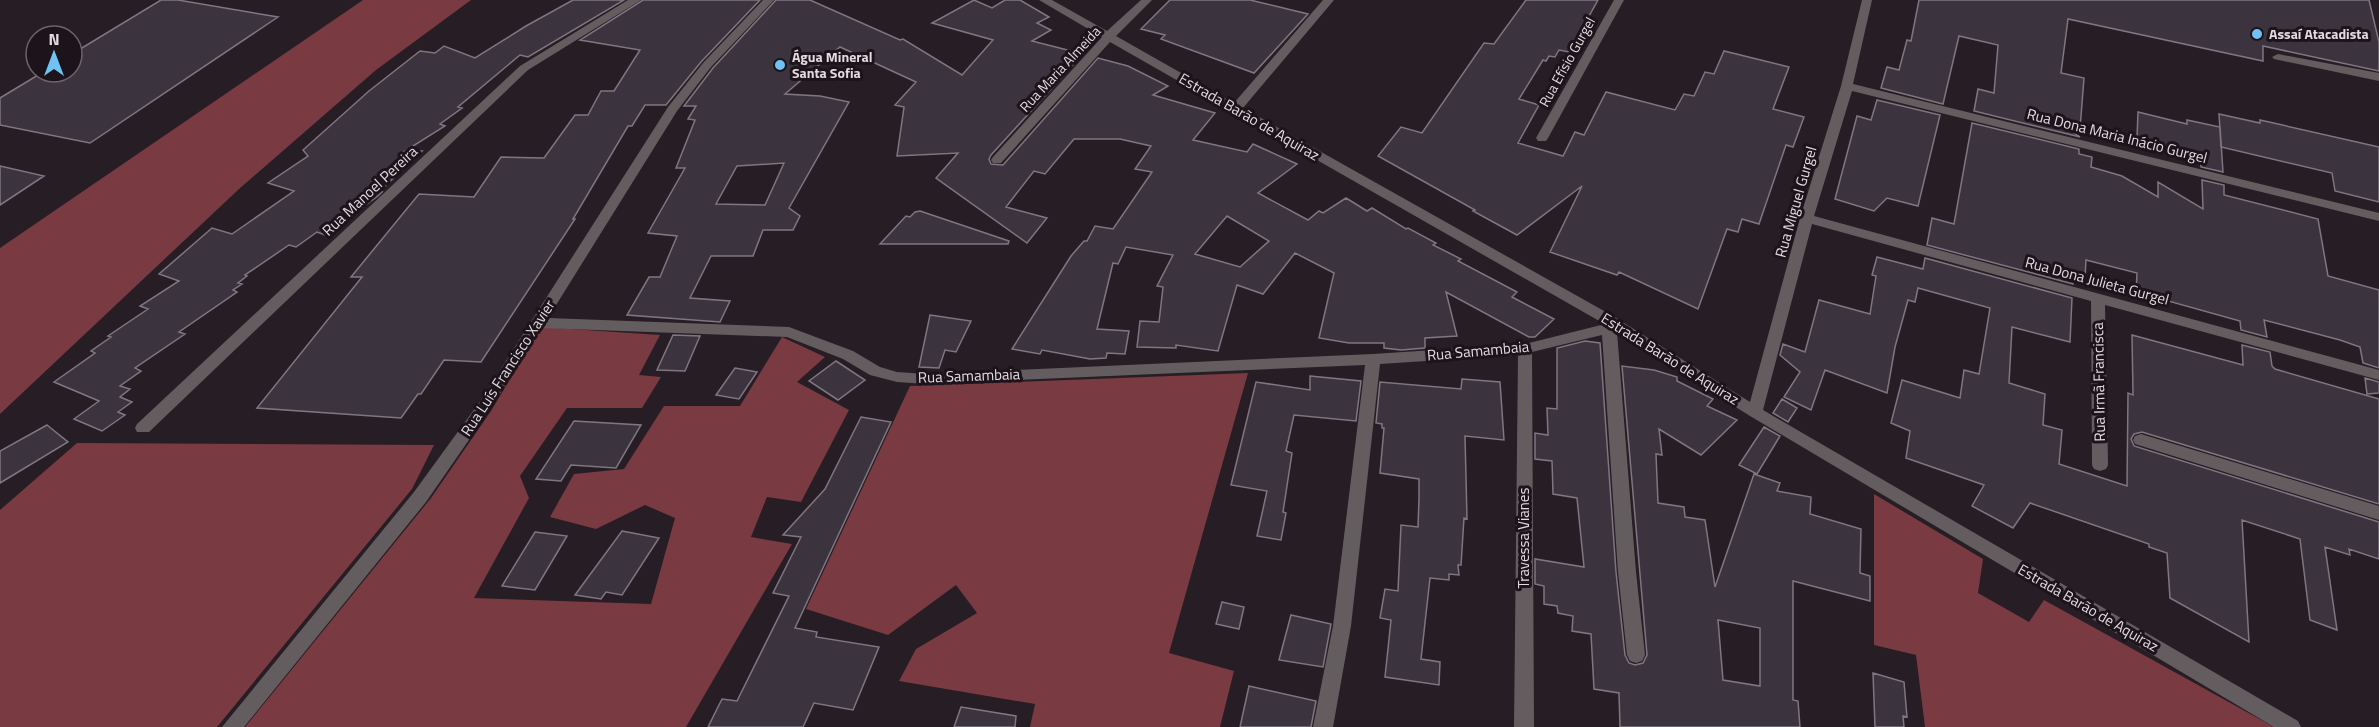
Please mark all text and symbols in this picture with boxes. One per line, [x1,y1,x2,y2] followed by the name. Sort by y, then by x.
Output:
[1533,13,1600,111] street label: Rua Efísio Gurgel
[1014,21,1105,116] street label: Rua Maria Almeida
[2269,23,2369,44] place label: Assaí Atacadista
[24,24,84,84] north arrow
[48,27,60,51] text: N
[2250,27,2264,41] marker: Assaí Atacadista
[792,46,872,83] place label: Água Mineral Santa Sofia
[773,58,787,72] marker: Água Mineral Santa Sofia
[1175,67,1324,166] street label: Estrada Barão de Aquiraz
[2024,102,2210,169] street label: Rua Dona Maria Inácio Gurgel
[317,140,423,241] street label: Rua Manoel Pereira
[1769,143,1822,260] street label: Rua Miguel Gurgel
[2023,250,2172,311] street label: Rua Dona Julieta Gurgel
[455,295,560,440] street label: Rua Luís Francisco Xavier
[1597,307,1744,411] street label: Estrada Barão de Aquiraz
[2086,322,2111,442] street label: Rua Irmã Francisca
[1426,335,1530,366] street label: Rua Samambaia
[917,362,1021,389] street label: Rua Samambaia
[1512,488,1535,588] street label: Travessa Vianes
[2014,558,2163,657] street label: Estrada Barão de Aquiraz

